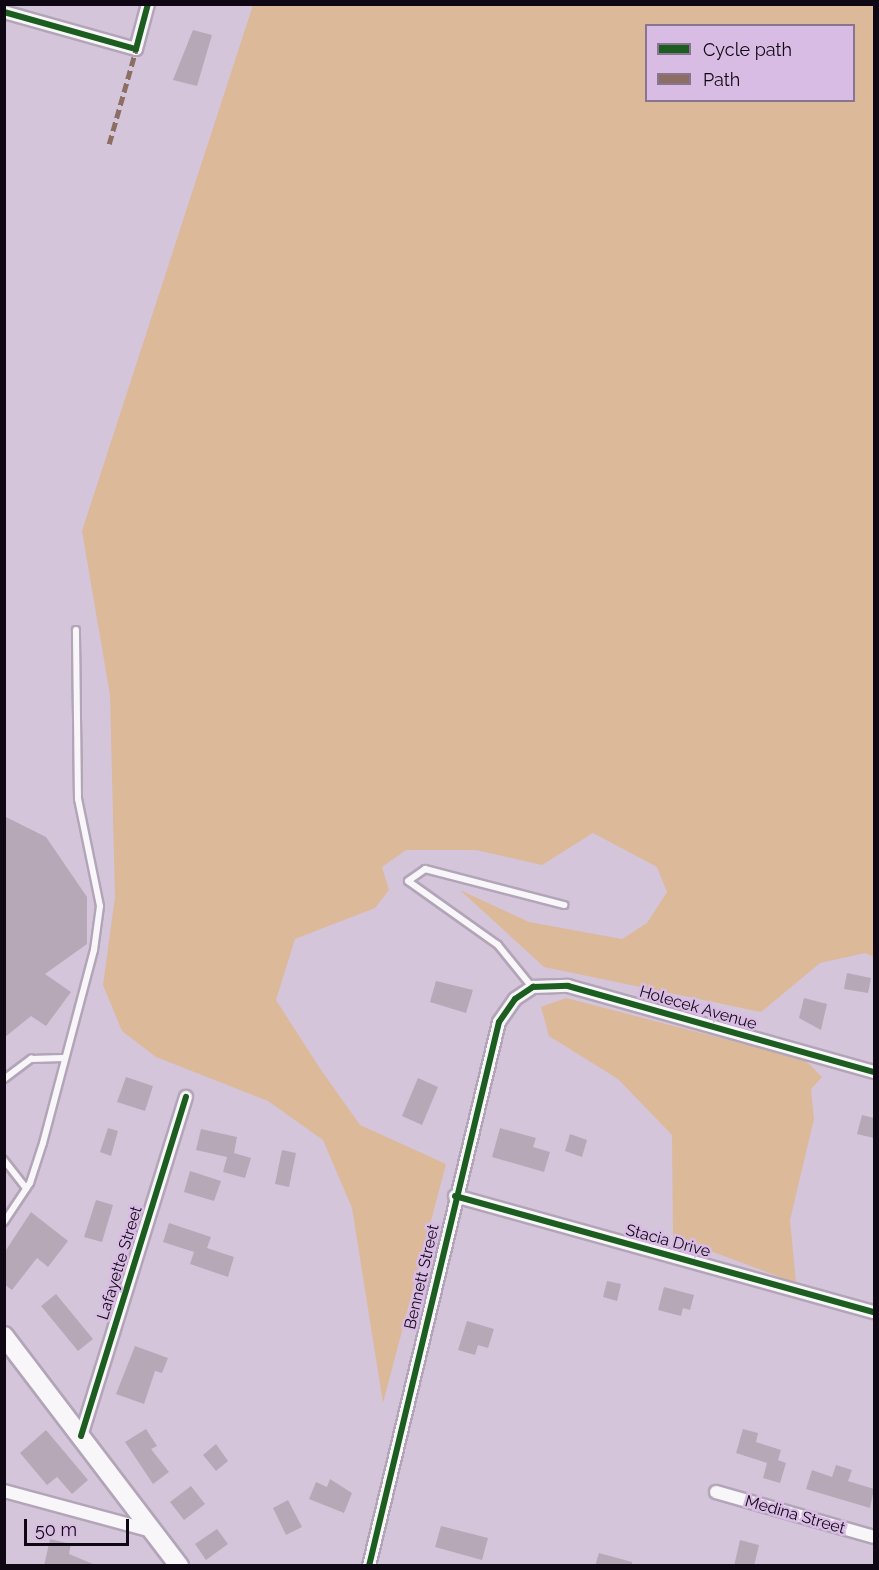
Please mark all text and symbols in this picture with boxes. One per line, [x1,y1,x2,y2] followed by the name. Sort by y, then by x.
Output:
[645,24,855,102] legend
[703,39,792,60] text: Cycle path
[703,69,740,90] text: Path
[637,982,759,1034] street label: Holecek Avenue
[94,1204,146,1322] street label: Lafayette Street
[624,1220,712,1262] street label: Stacia Drive
[401,1223,443,1331] street label: Bennett Street
[743,1492,847,1538] street label: Medina Street
[27,1507,132,1545] scale bar
[35,1519,77,1540] text: 50 m

